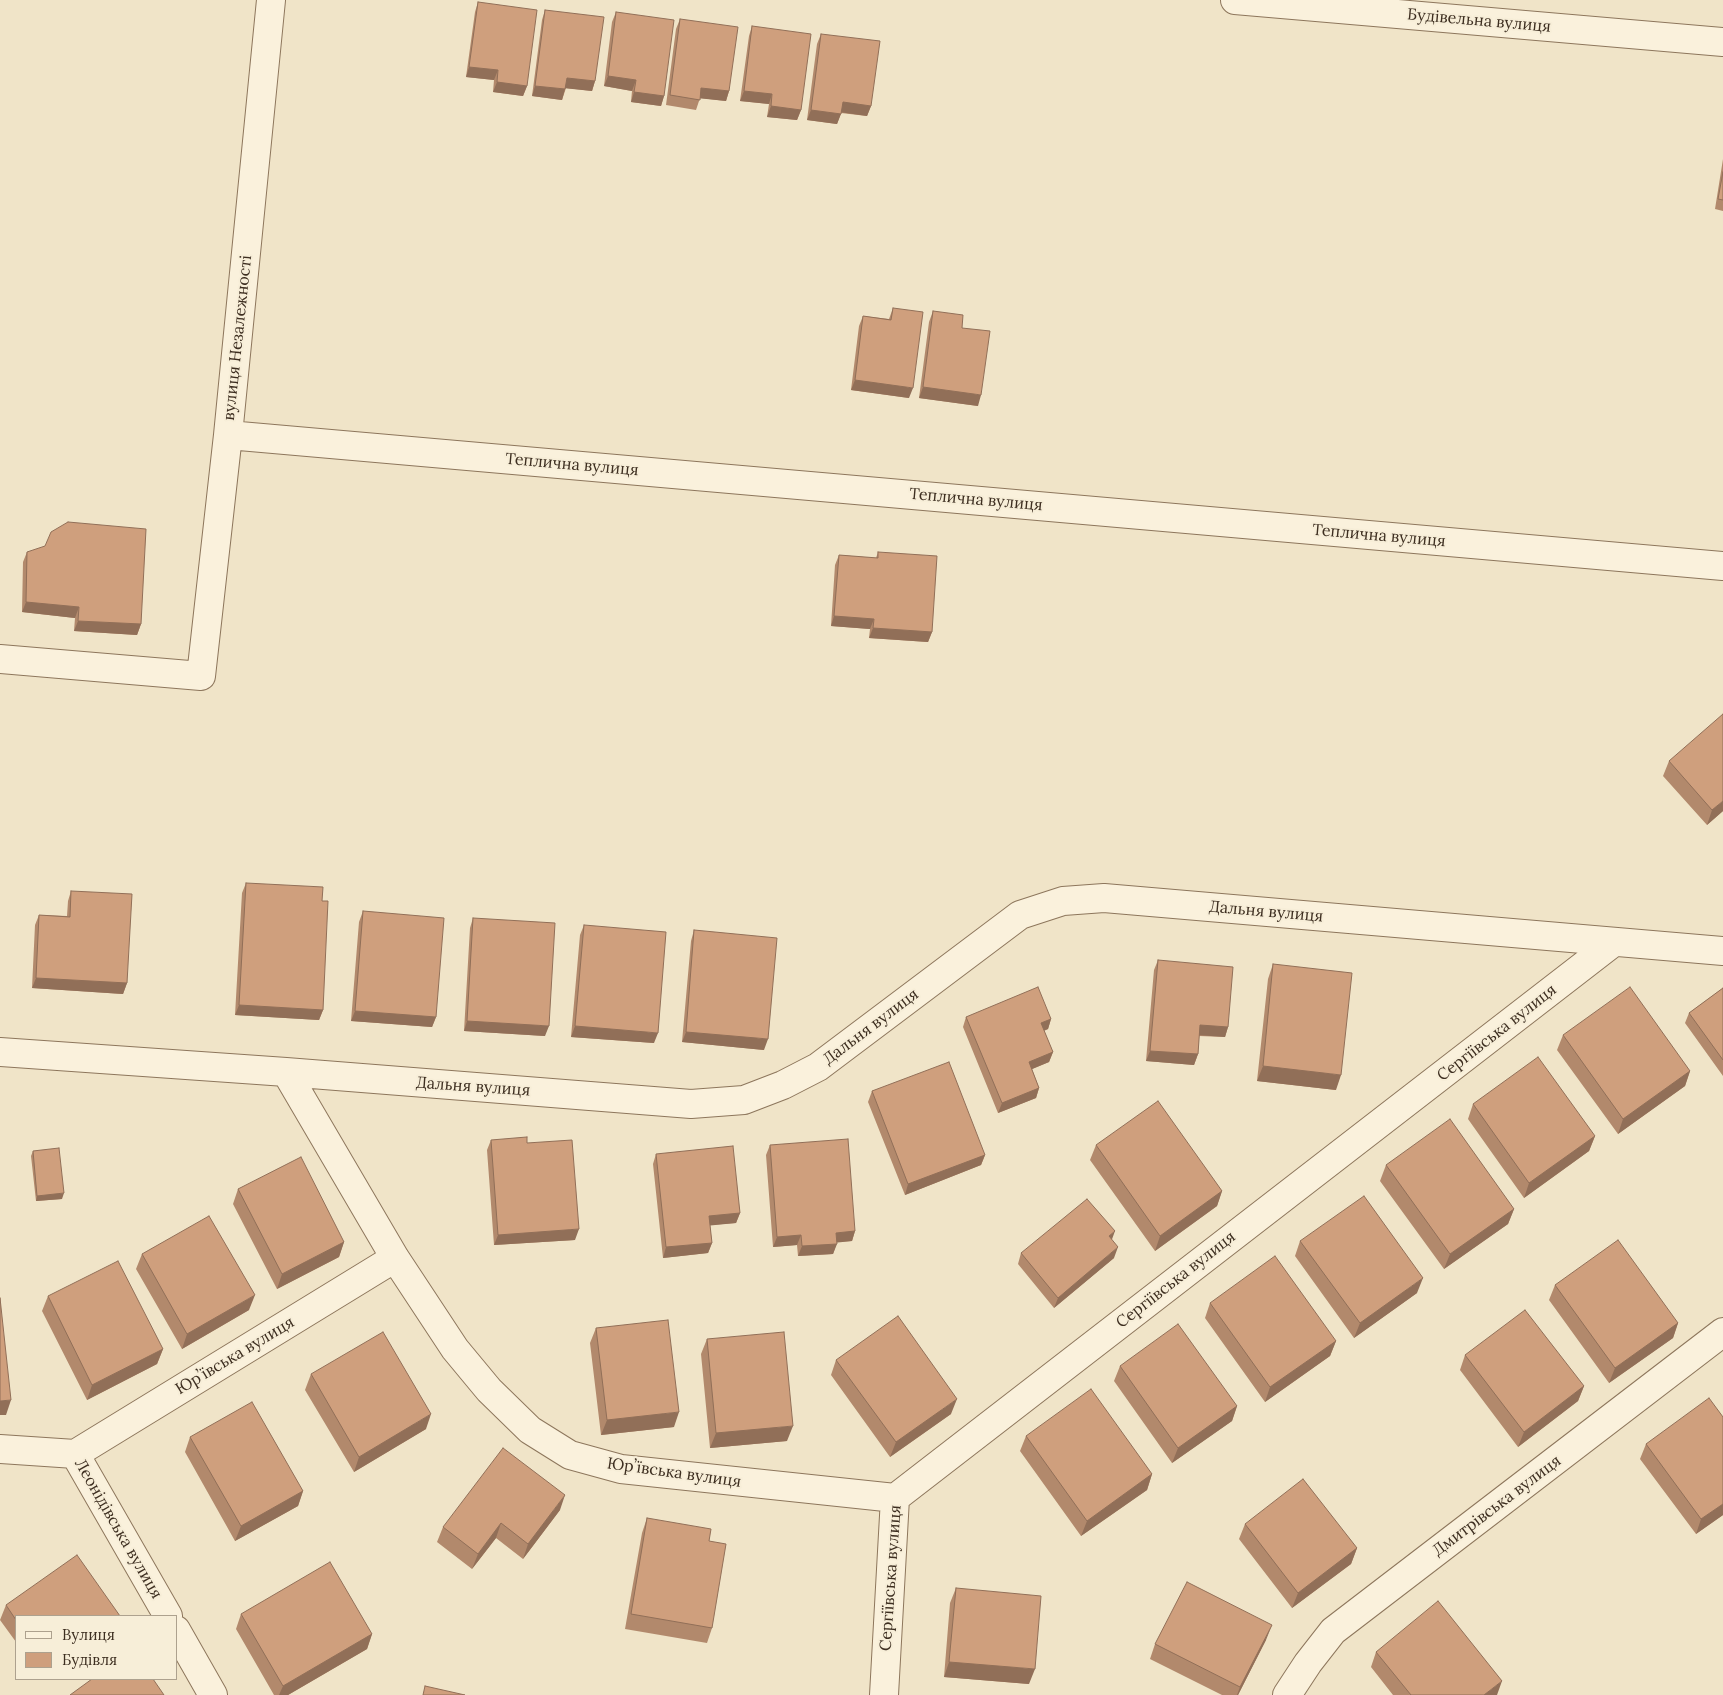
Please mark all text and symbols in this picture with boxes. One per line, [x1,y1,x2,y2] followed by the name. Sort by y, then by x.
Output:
[1406,5,1552,37] street label: Будівельна вулиця
[220,254,256,422] street label: вулиця Незалежності
[505,450,639,480] street label: Теплична вулиця
[909,485,1043,515] street label: Теплична вулиця
[1312,521,1446,551] street label: Теплична вулиця
[1208,897,1324,927] street label: Дальня вулиця
[1433,980,1561,1086] street label: Сергіївська вулиця
[819,985,923,1069] street label: Дальня вулиця
[415,1073,531,1101] street label: Дальня вулиця
[1112,1227,1240,1333] street label: Сергіївська вулиця
[172,1313,298,1399] street label: Юрʼївська вулиця
[1429,1451,1565,1561] street label: Дмитрівська вулиця
[606,1454,742,1492] street label: Юрʼївська вулиця
[70,1456,166,1602] street label: Леонідівська вулиця
[876,1504,906,1652] street label: Сергіївська вулиця
[15,1615,178,1680] legend
[62,1625,115,1644] text: Вулиця
[62,1650,117,1669] text: Будівля

